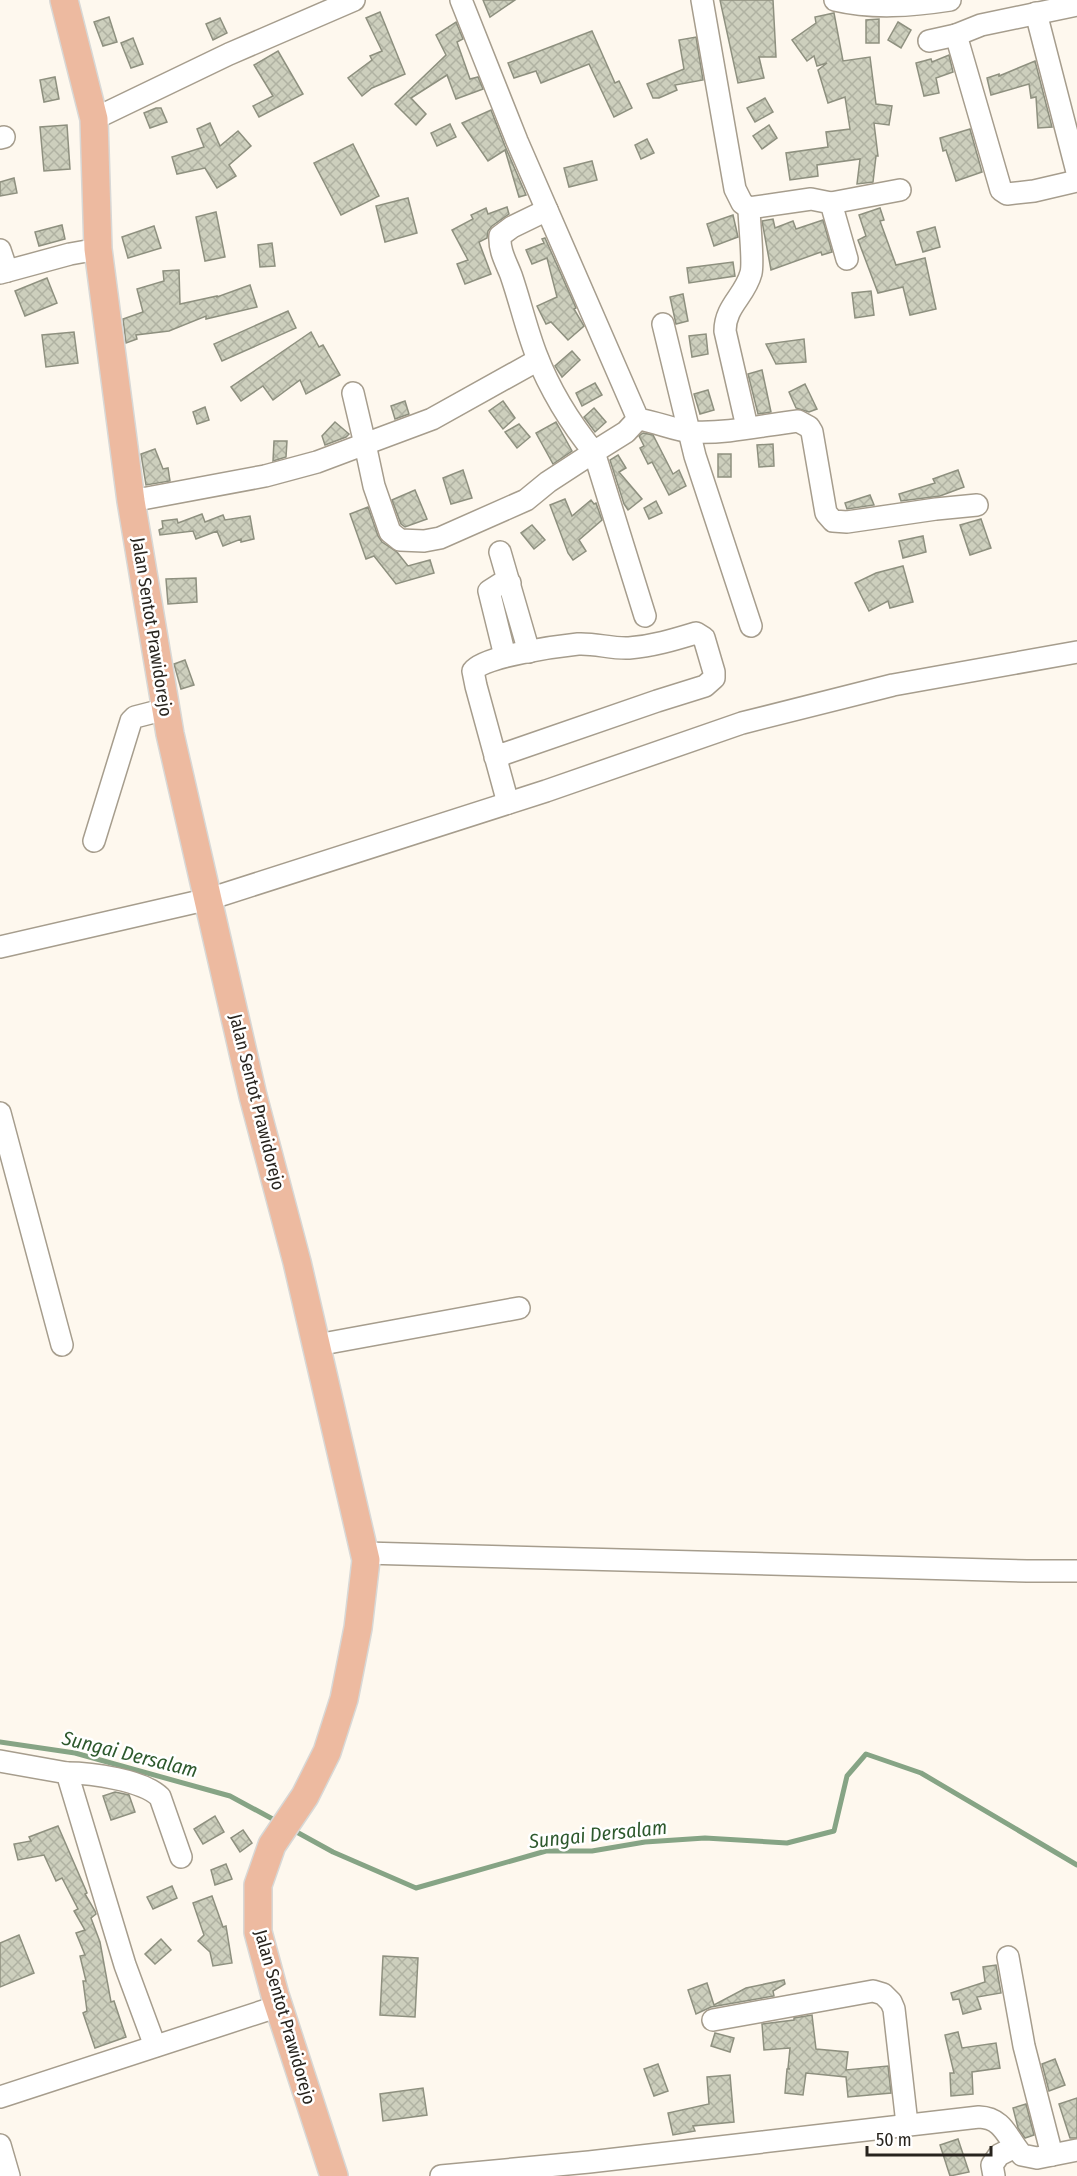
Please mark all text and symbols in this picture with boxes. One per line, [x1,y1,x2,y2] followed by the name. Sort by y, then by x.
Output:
[127,536,177,718] street label: Jalan Sentot Prawidorejo
[224,1012,290,1192] street label: Jalan Sentot Prawidorejo
[59,1725,200,1782] water label: Sungai Dersalam
[527,1815,668,1853] water label: Sungai Dersalam
[249,1927,321,2107] street label: Jalan Sentot Prawidorejo
[867,2119,992,2157] scale bar
[876,2129,912,2151] text: 50 m

